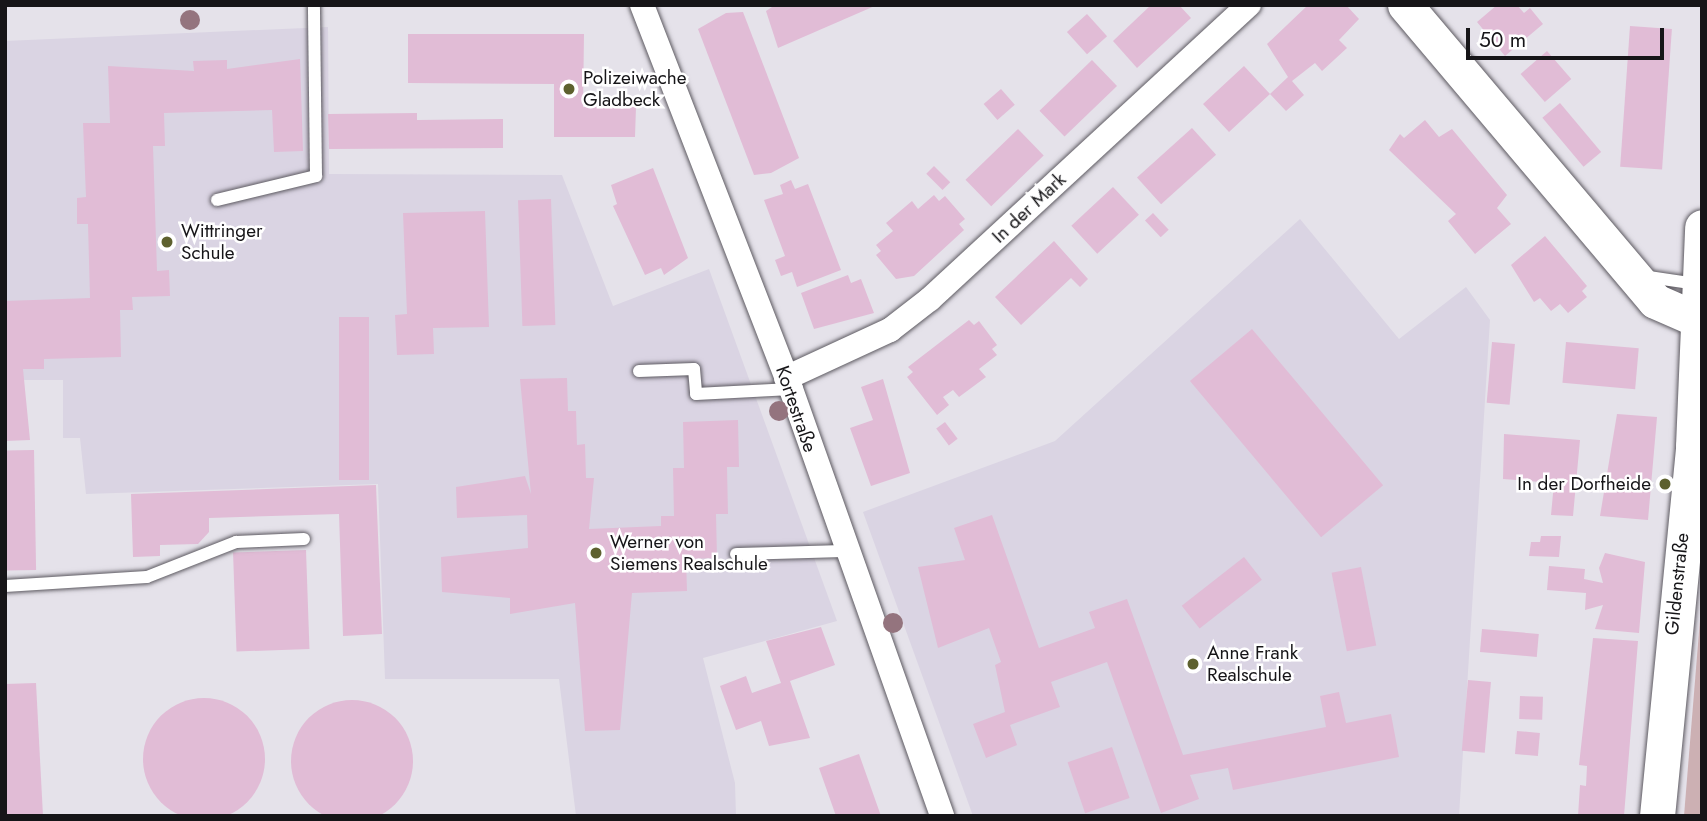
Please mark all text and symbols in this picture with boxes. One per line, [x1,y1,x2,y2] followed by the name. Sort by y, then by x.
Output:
[1469,14,1667,58] scale bar
[1479,25,1526,55] text: 50 m
[583,67,687,111] place label: Polizeiwache Gladbeck
[561,81,577,97] marker: Polizeiwache Gladbeck
[987,168,1071,248] street label: In der Mark
[181,220,262,264] place label: Wittringer Schule
[159,234,175,250] marker: Wittringer Schule
[771,363,821,455] street label: Kortestraße
[1517,473,1651,495] place label: In der Dorfheide
[1657,476,1673,492] marker: In der Dorfheide
[610,531,768,575] place label: Werner von Siemens Realschule
[1660,532,1694,636] street label: Gildenstraße
[588,545,604,561] marker: Werner von Siemens Realschule
[1207,642,1298,686] place label: Anne Frank Realschule
[1185,656,1201,672] marker: Anne Frank Realschule

